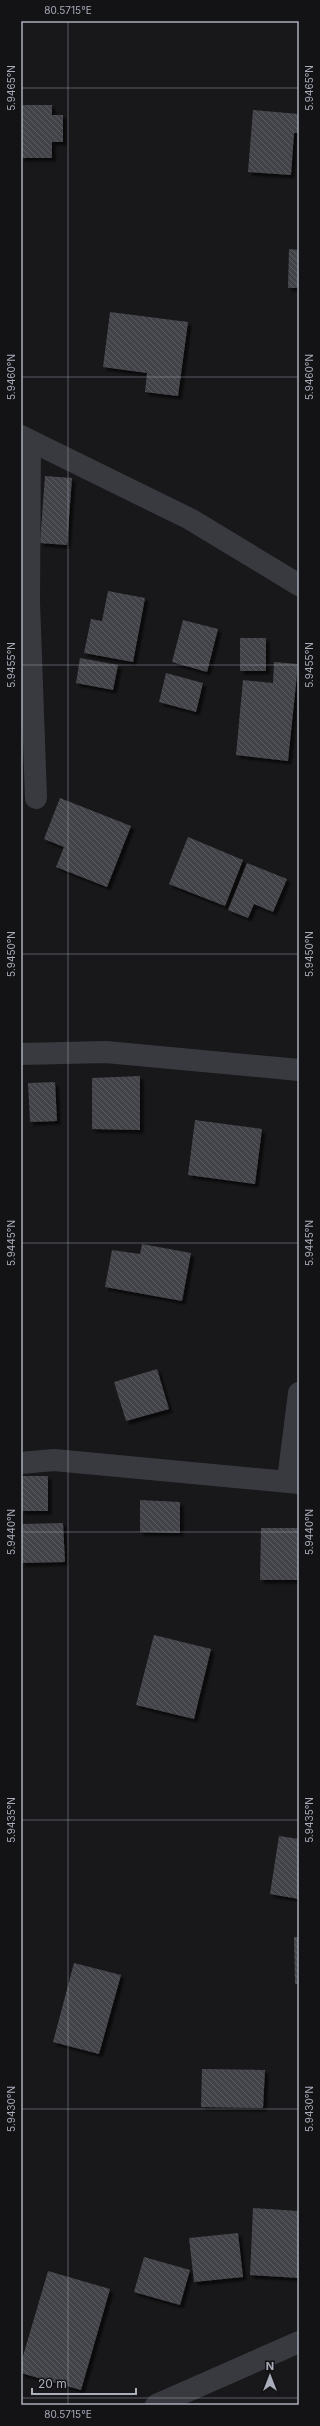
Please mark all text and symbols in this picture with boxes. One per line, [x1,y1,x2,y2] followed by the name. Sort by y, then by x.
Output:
[44,4,92,16] text: 80.5715°E
[5,65,17,111] text: 5.9465°N
[303,65,315,111] text: 5.9465°N
[5,354,17,400] text: 5.9460°N
[303,354,315,400] text: 5.9460°N
[5,642,17,688] text: 5.9455°N
[303,642,315,688] text: 5.9455°N
[5,931,17,977] text: 5.9450°N
[303,931,315,977] text: 5.9450°N
[5,1220,17,1266] text: 5.9445°N
[303,1220,315,1266] text: 5.9445°N
[5,1509,17,1555] text: 5.9440°N
[303,1509,315,1555] text: 5.9440°N
[5,1797,17,1843] text: 5.9435°N
[303,1797,315,1843] text: 5.9435°N
[5,2086,17,2132] text: 5.9430°N
[303,2086,315,2132] text: 5.9430°N
[250,2356,290,2396] north arrow
[266,2359,274,2373] text: N
[32,2370,136,2396] scale bar
[38,2376,67,2391] text: 20 m
[44,2408,92,2420] text: 80.5715°E

